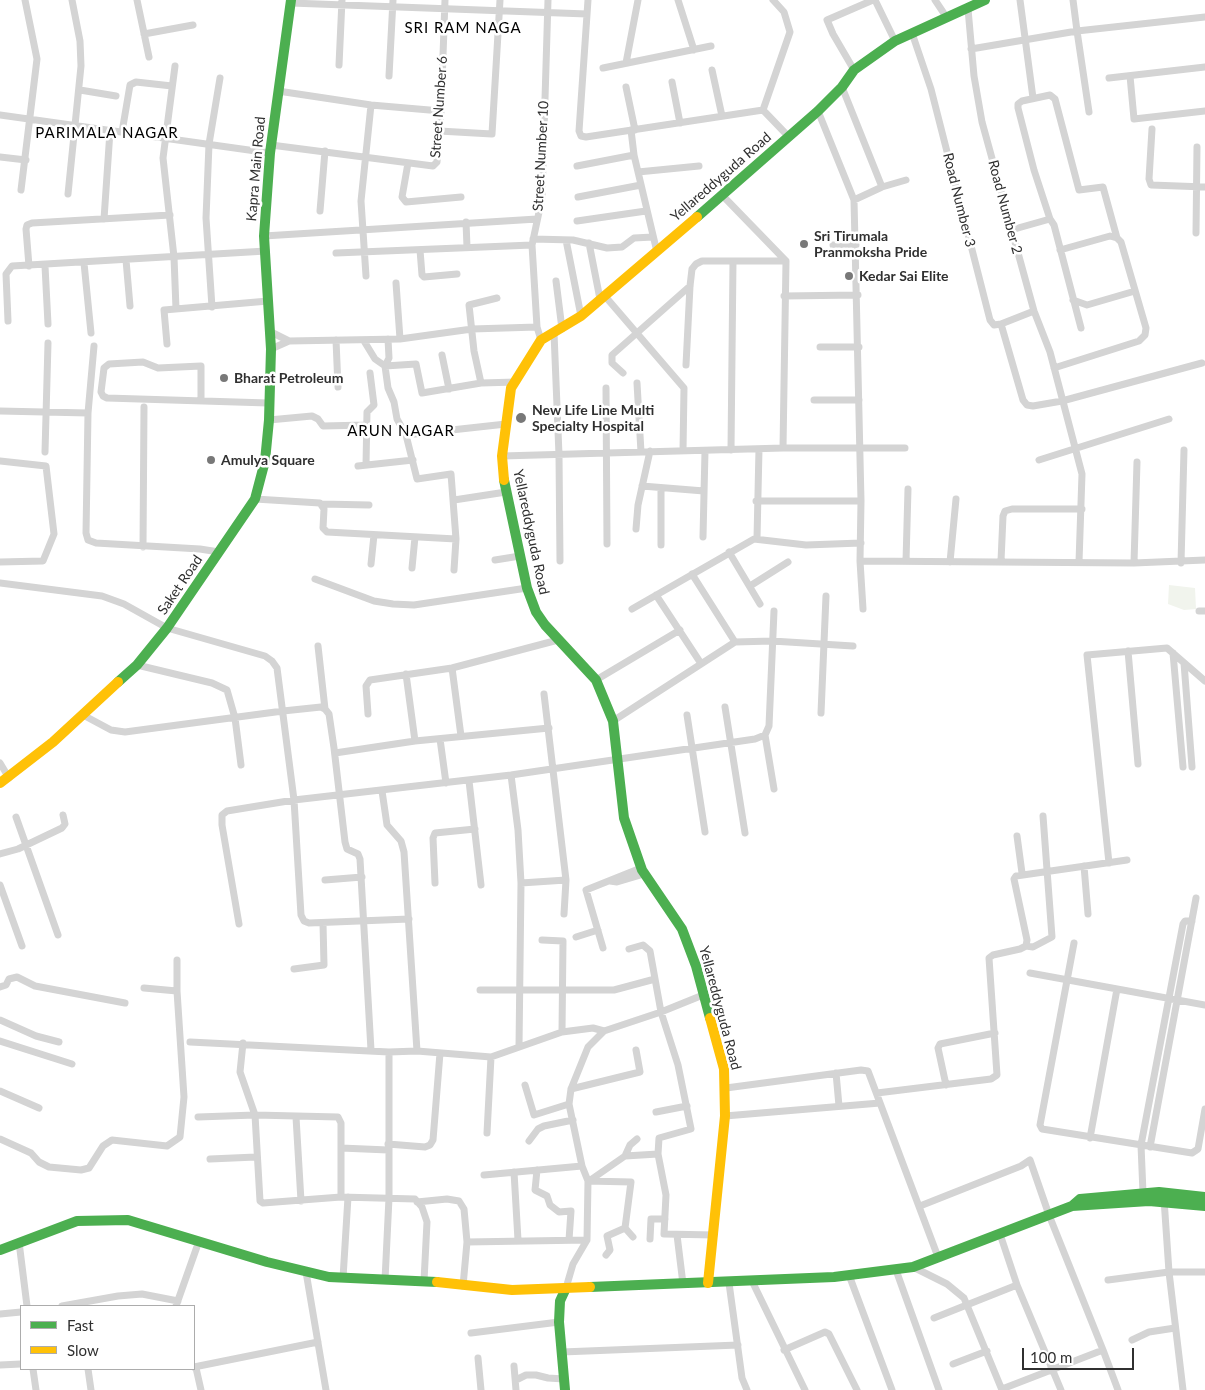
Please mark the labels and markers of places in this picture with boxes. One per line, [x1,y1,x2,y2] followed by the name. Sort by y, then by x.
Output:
[814,228,927,260] place label: Sri Tirumala Pranmoksha Pride
[798,238,810,250] marker: Sri Tirumala Pranmoksha Pride
[859,268,949,284] place label: Kedar Sai Elite
[843,270,855,282] marker: Kedar Sai Elite
[234,370,343,386] place label: Bharat Petroleum
[218,372,230,384] marker: Bharat Petroleum
[532,402,654,434] place label: New Life Line Multi Specialty Hospital
[514,411,528,425] marker: New Life Line Multi Specialty Hospital
[221,452,315,468] place label: Amulya Square
[205,454,217,466] marker: Amulya Square

